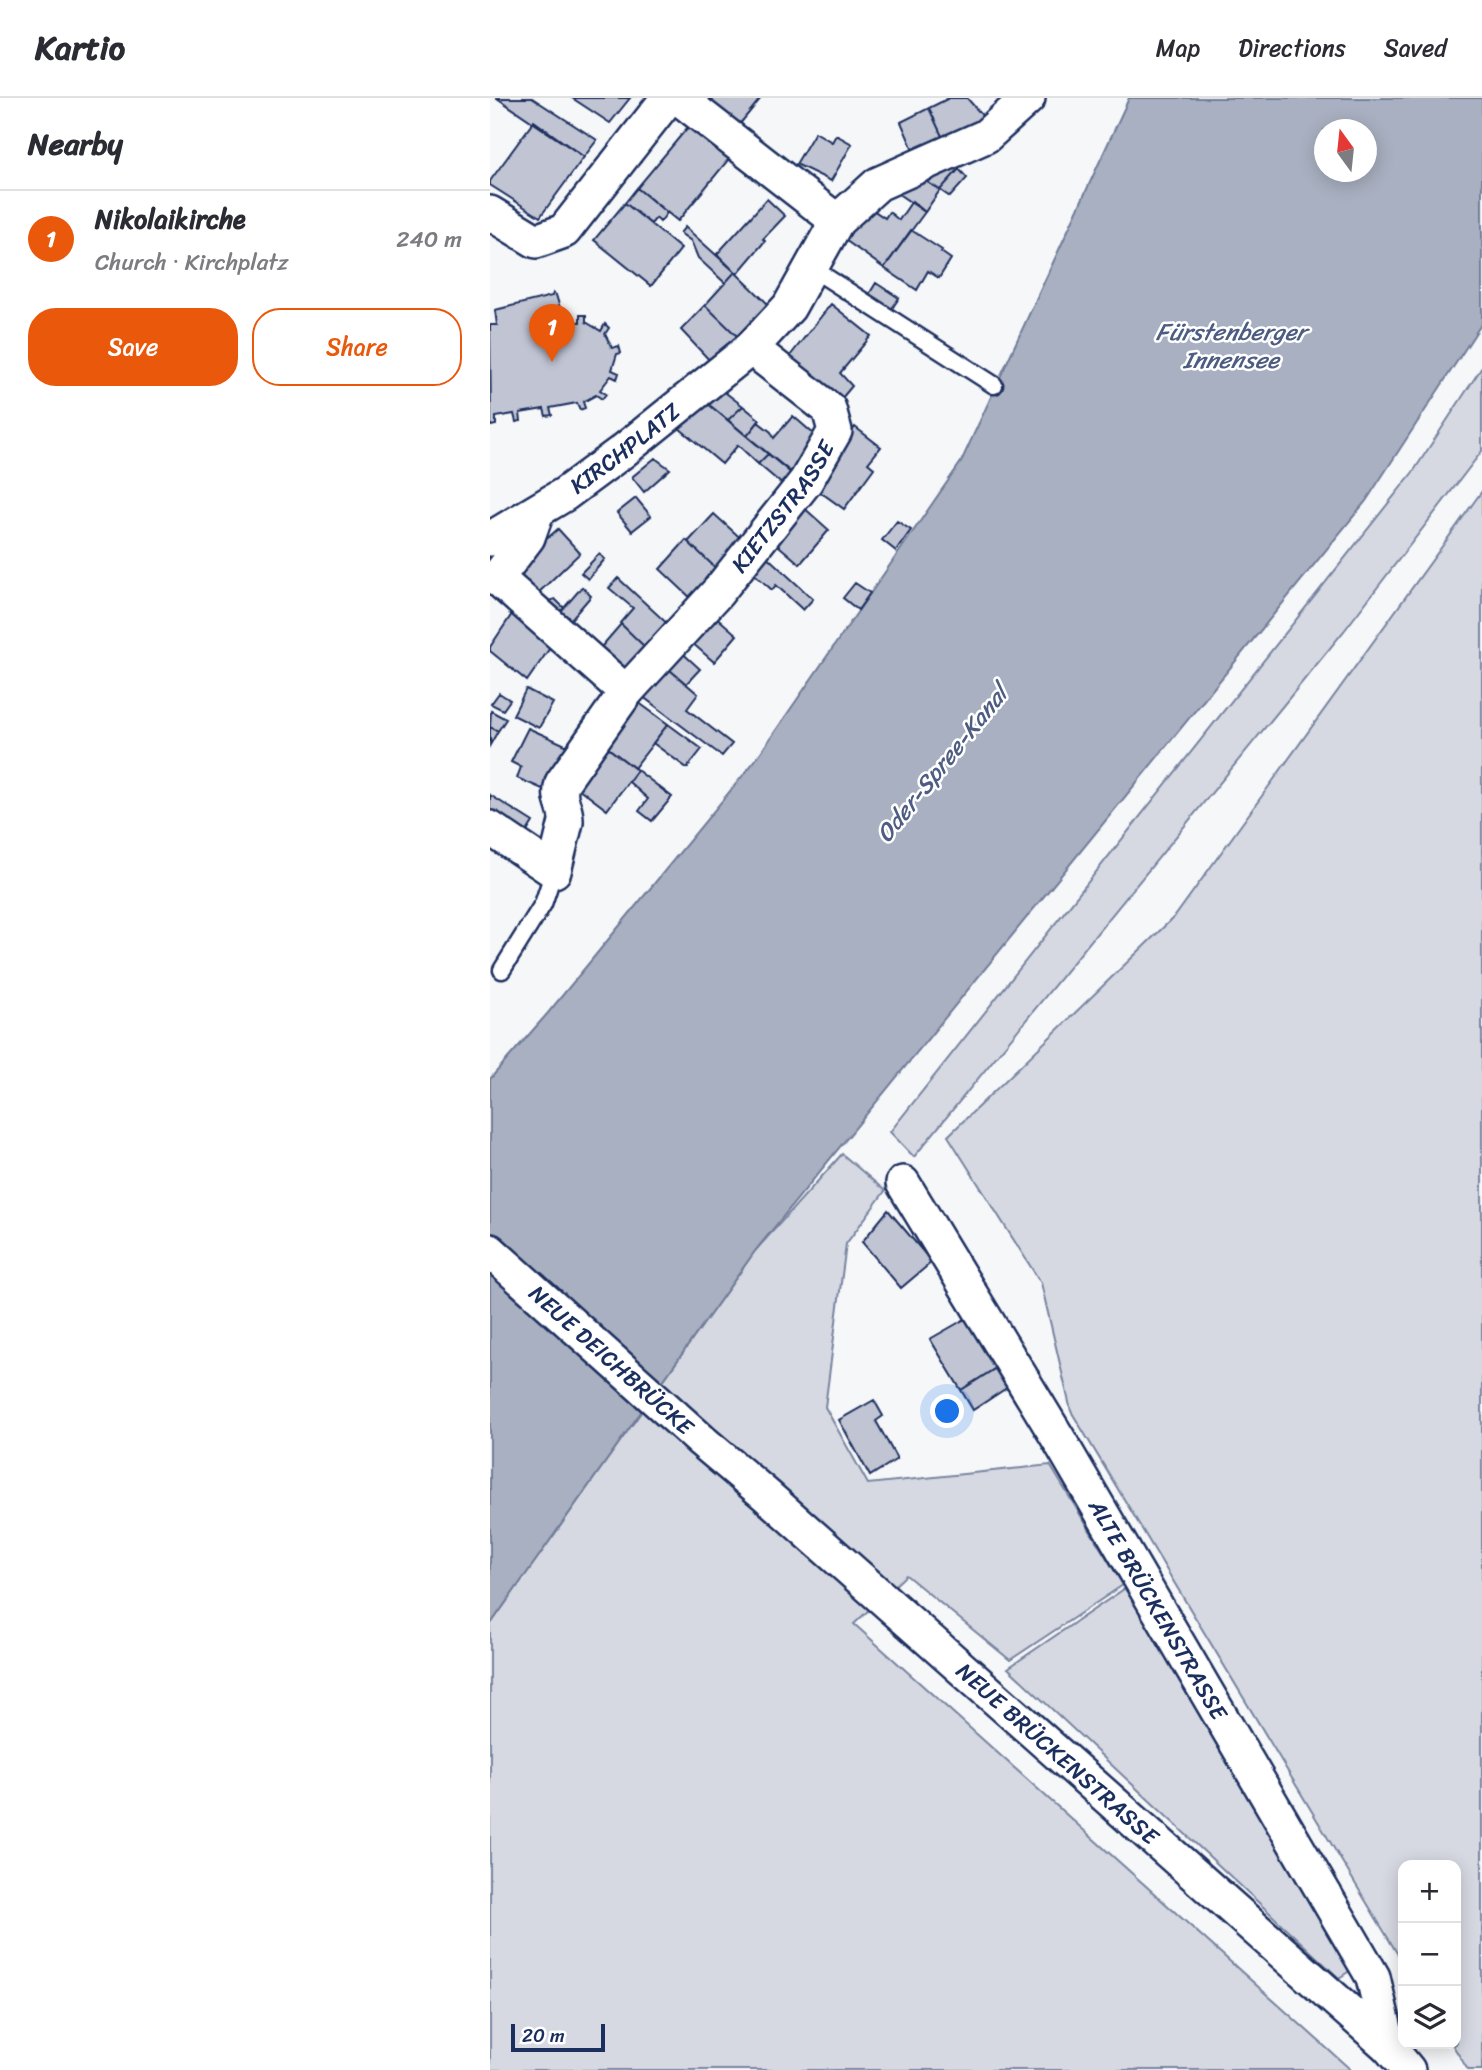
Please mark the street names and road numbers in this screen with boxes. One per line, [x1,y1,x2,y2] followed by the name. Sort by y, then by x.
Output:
[560,391,690,505] street label: KIRCHPLATZ
[720,431,847,582] street label: KIETZSTRASSE
[519,1274,705,1446] street label: NEUE DEICHBRÜCKE
[1077,1490,1240,1729] street label: ALTE BRÜCKENSTRASSE
[946,1652,1170,1856] street label: NEUE BRÜCKENSTRASSE

